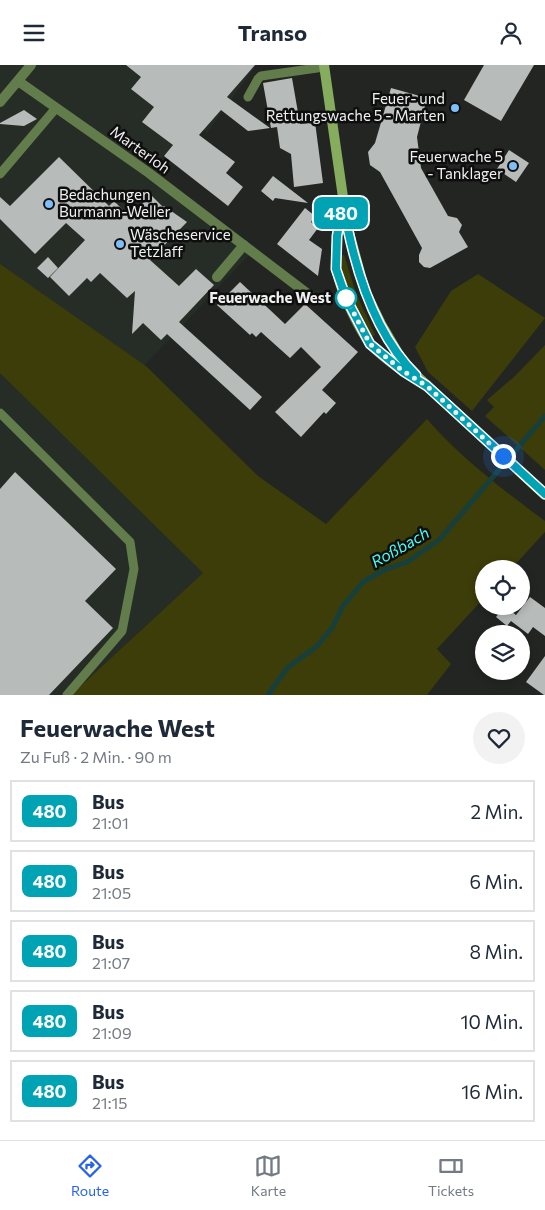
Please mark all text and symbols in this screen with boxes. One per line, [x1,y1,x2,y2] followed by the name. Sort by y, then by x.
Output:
[20,19,48,47] icon: menu
[238,19,307,46] text: Transo
[497,19,525,47] icon: person
[266,89,445,124] place label: Feuer- und Rettungswache 5 - Marten
[449,102,461,114] marker: Feuer- und Rettungswache 5 - Marten
[107,122,174,177] street label: Marterloh
[409,147,503,182] place label: Feuerwache 5 - Tanklager
[507,160,519,172] marker: Feuerwache 5 - Tanklager
[59,185,170,220] place label: Bedachungen Burmann-Weller
[312,197,370,229] line badge: 480
[43,198,55,210] marker: Bedachungen Burmann-Weller
[324,202,358,224] text: 480
[130,225,231,260] place label: Wäscheservice Tetzlaff
[114,238,126,250] marker: Wäscheservice Tetzlaff
[335,287,357,309] marker: Feuerwache West
[209,288,331,306] place label: Feuerwache West
[491,444,516,469] your location
[367,522,432,571] water label: Roßbach
[475,560,530,680] map controls
[475,560,530,615] button: locate
[475,625,530,680] button: layers
[473,712,525,764] button: heart
[20,713,215,742] text: Feuerwache West
[20,747,172,766] text: Zu Fuß · 2 Min. · 90 m
[92,790,124,813] text: Bus
[32,800,67,822] text: 480
[470,800,523,823] text: 2 Min.
[92,813,129,832] text: 21:01
[92,860,124,883] text: Bus
[32,870,67,892] text: 480
[469,870,523,893] text: 6 Min.
[92,883,131,902] text: 21:05
[92,930,124,953] text: Bus
[32,940,67,962] text: 480
[469,940,523,963] text: 8 Min.
[92,953,130,972] text: 21:07
[92,1000,124,1023] text: Bus
[32,1010,67,1032] text: 480
[460,1010,523,1033] text: 10 Min.
[92,1023,132,1042] text: 21:09
[92,1070,124,1093] text: Bus
[32,1080,67,1102] text: 480
[461,1080,523,1103] text: 16 Min.
[92,1093,128,1112] text: 21:15
[71,1152,109,1199] tab: Route
[251,1152,286,1199] tab: Karte
[428,1152,474,1199] tab: Tickets

